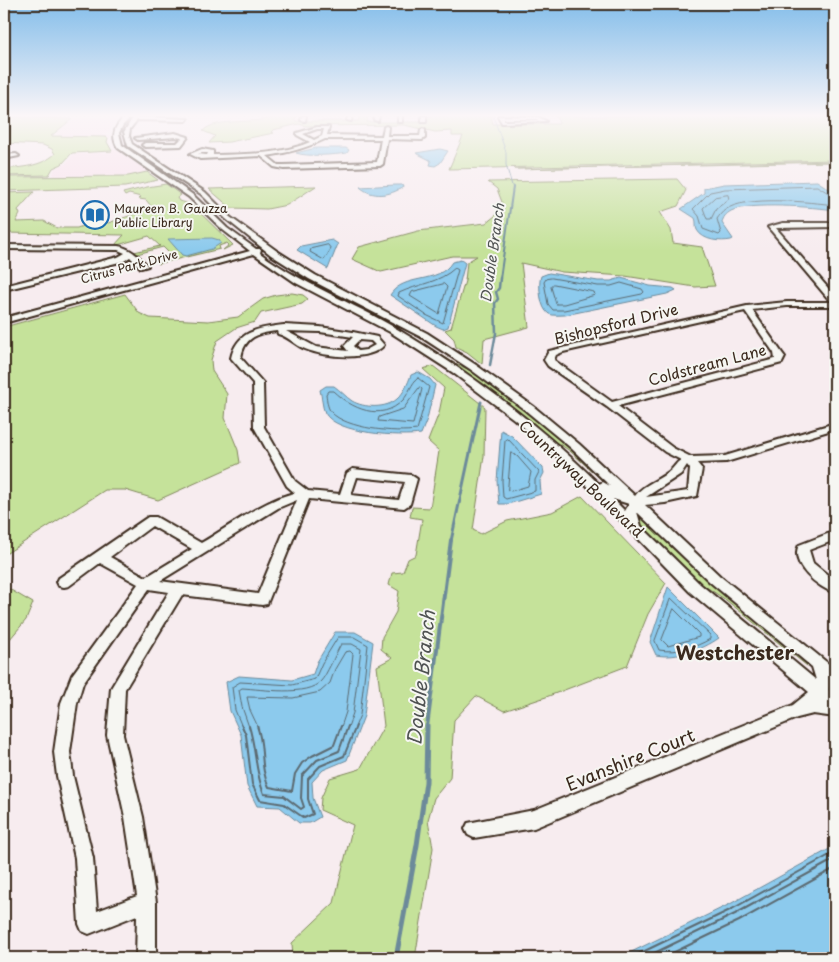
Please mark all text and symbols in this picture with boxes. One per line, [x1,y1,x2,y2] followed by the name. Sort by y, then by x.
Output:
[114,199,228,231] place label: Maureen B. Gauzza Public Library
[80,200,110,230] library icon: Maureen B. Gauzza Public Library
[475,201,509,304] water label: Double Branch
[78,244,180,288] street label: Citrus Park Drive
[552,297,680,349] street label: Bishopsford Drive
[645,337,769,391] street label: Coldstream Lane
[514,414,650,542] street label: Countryway Boulevard
[399,608,441,747] water label: Double Branch
[676,638,794,666] district label: Westchester
[562,721,698,797] street label: Evanshire Court

